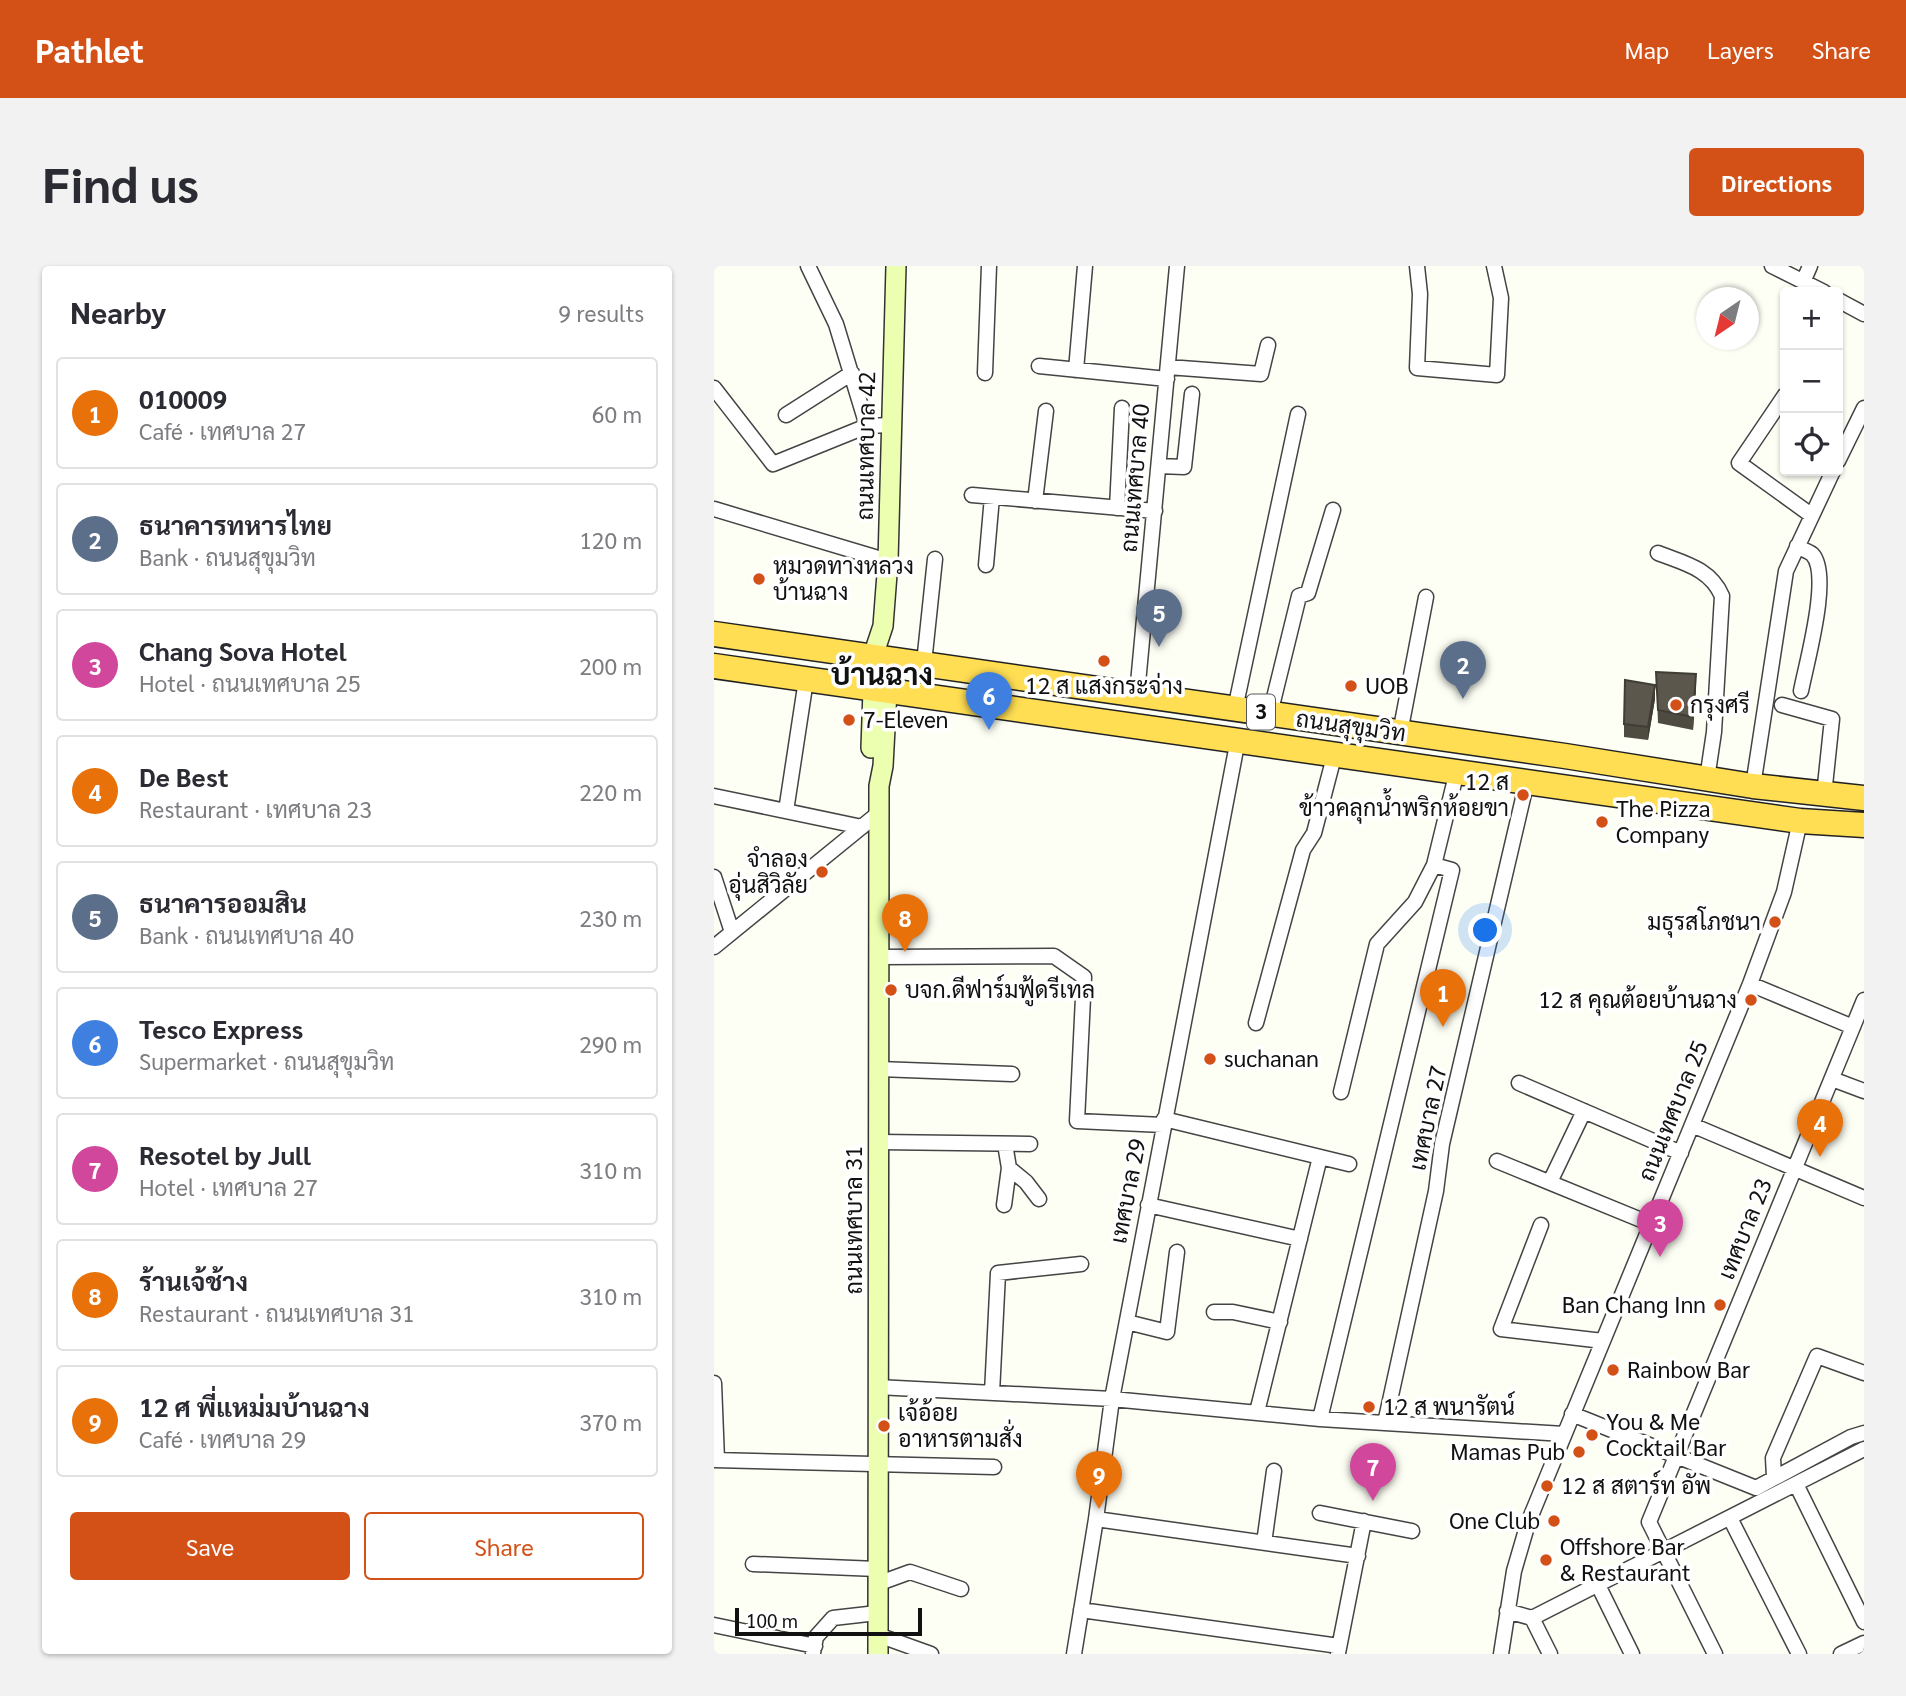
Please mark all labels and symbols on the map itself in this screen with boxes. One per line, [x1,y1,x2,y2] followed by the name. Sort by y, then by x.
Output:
[1696,287,1759,350] north arrow
[848,371,880,521] street label: ถนนเทศบาล 42
[1112,402,1154,553] street label: ถนนเทศบาล 40
[773,549,914,605] place label: หมวดทางหลวง บ้านฉาง
[751,571,767,587] marker: หมวดทางหลวง บ้านฉาง
[1136,589,1182,647] pin: 5
[1440,641,1486,699] pin: 2
[831,653,933,692] district label: บ้านฉาง
[1096,653,1112,669] marker: 12 ส แสงกระจ่าง
[1025,669,1183,699] place label: 12 ส แสงกระจ่าง
[1365,669,1409,699] place label: UOB
[966,672,1012,730] pin: 6
[1343,678,1359,694] marker: UOB
[1690,688,1750,721] place label: กรุงศรี
[1247,694,1275,730] road number: 3
[1668,697,1684,713] marker: กรุงศรี
[1294,701,1408,750] street label: ถนนสุขุมวิท
[863,703,949,733] place label: 7-Eleven
[841,712,857,728] marker: 7-Eleven
[1299,765,1509,824] place label: 12 ส ข้าวคลุกน้ำพริกห้อยขา
[1515,787,1531,803] marker: 12 ส ข้าวคลุกน้ำพริกห้อยขา
[1616,792,1711,848] place label: The Pizza Company
[1594,814,1610,830] marker: The Pizza Company
[728,842,808,901] place label: จำลอง อุ่นสิวิลัย
[814,864,830,880] marker: จำลอง อุ่นสิวิลัย
[882,894,928,952] pin: 8
[1647,905,1761,938] place label: มธุรสโภชนา
[1468,913,1502,947] your location
[1767,914,1783,930] marker: มธุรสโภชนา
[1420,969,1466,1027] pin: 1
[905,973,1095,1007] place label: บจก.ดีฟาร์มฟู้ดรีเทล
[883,982,899,998] marker: บจก.ดีฟาร์มฟู้ดรีเทล
[1538,983,1737,1016] place label: 12 ส คุณต้อยบ้านฉาง
[1743,992,1759,1008] marker: 12 ส คุณต้อยบ้านฉาง
[1629,1036,1713,1185] street label: ถนนเทศบาล 25
[1224,1042,1319,1072] place label: suchanan
[1202,1051,1218,1067] marker: suchanan
[1400,1062,1452,1173] street label: เทศบาล 27
[1797,1099,1843,1157] pin: 4
[1101,1136,1151,1246] street label: เทศบาล 29
[837,1146,867,1294] street label: ถนนเทศบาล 31
[1709,1173,1777,1283] street label: เทศบาล 23
[1637,1199,1683,1257] pin: 3
[1562,1288,1706,1318] place label: Ban Chang Inn
[1712,1297,1728,1313] marker: Ban Chang Inn
[1627,1353,1750,1383] place label: Rainbow Bar
[1605,1362,1621,1378] marker: Rainbow Bar
[1383,1390,1515,1420] place label: 12 ส พนารัตน์
[898,1396,1023,1452] place label: เจ้อ้อย อาหารตามสั่ง
[1361,1399,1377,1415] marker: 12 ส พนารัตน์
[1606,1405,1726,1461] place label: You & Me Cocktail Bar
[876,1418,892,1434] marker: เจ้อ้อย อาหารตามสั่ง
[1584,1427,1600,1443] marker: You & Me Cocktail Bar
[1450,1435,1565,1465] place label: Mamas Pub
[1350,1443,1396,1501] pin: 7
[1571,1444,1587,1460] marker: Mamas Pub
[1076,1451,1122,1509] pin: 9
[1561,1469,1711,1499] place label: 12 ส สตาร์ท อัพ
[1539,1478,1555,1494] marker: 12 ส สตาร์ท อัพ
[1449,1504,1540,1534] place label: One Club
[1546,1513,1562,1529] marker: One Club
[1560,1530,1691,1586] place label: Offshore Bar & Restaurant
[1538,1552,1554,1568] marker: Offshore Bar & Restaurant
[735,1605,922,1637] scale bar

